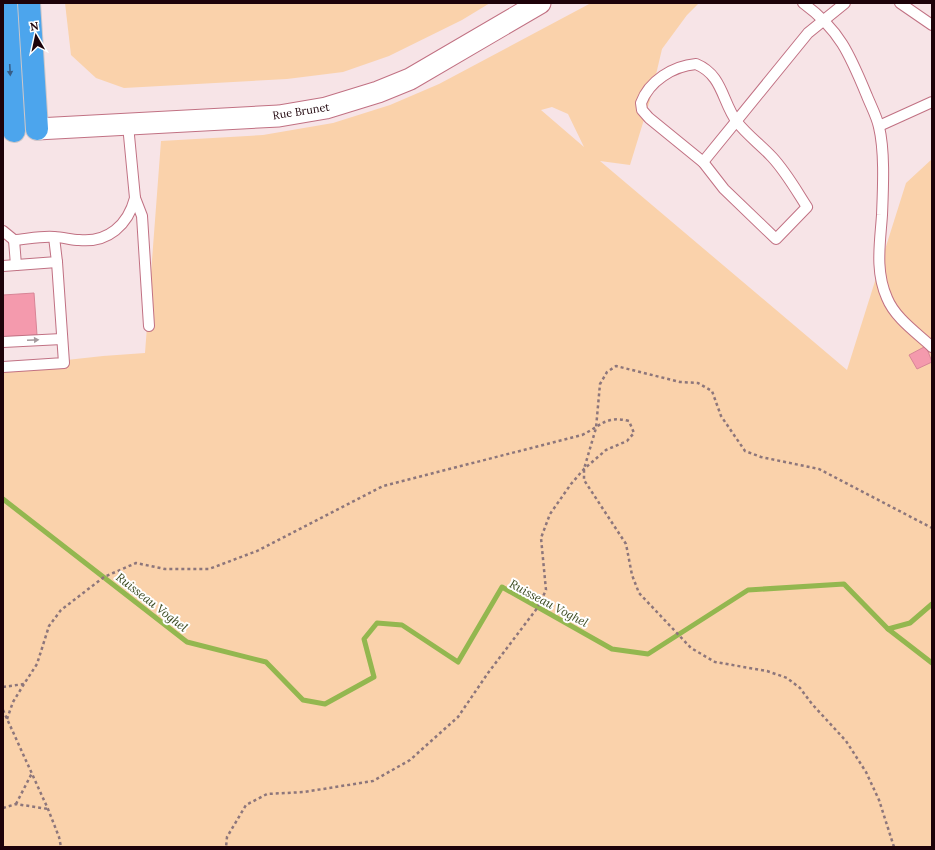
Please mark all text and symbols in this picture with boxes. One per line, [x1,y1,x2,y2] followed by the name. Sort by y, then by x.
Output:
[16,16,56,56] north arrow
[29,18,40,34] text: N
[7,64,14,76] one-way arrow
[272,99,331,122] street label: Rue Brunet
[27,337,39,344] one-way arrow
[113,569,191,635] water label: Ruisseau Voghel
[507,576,591,630] water label: Ruisseau Voghel

